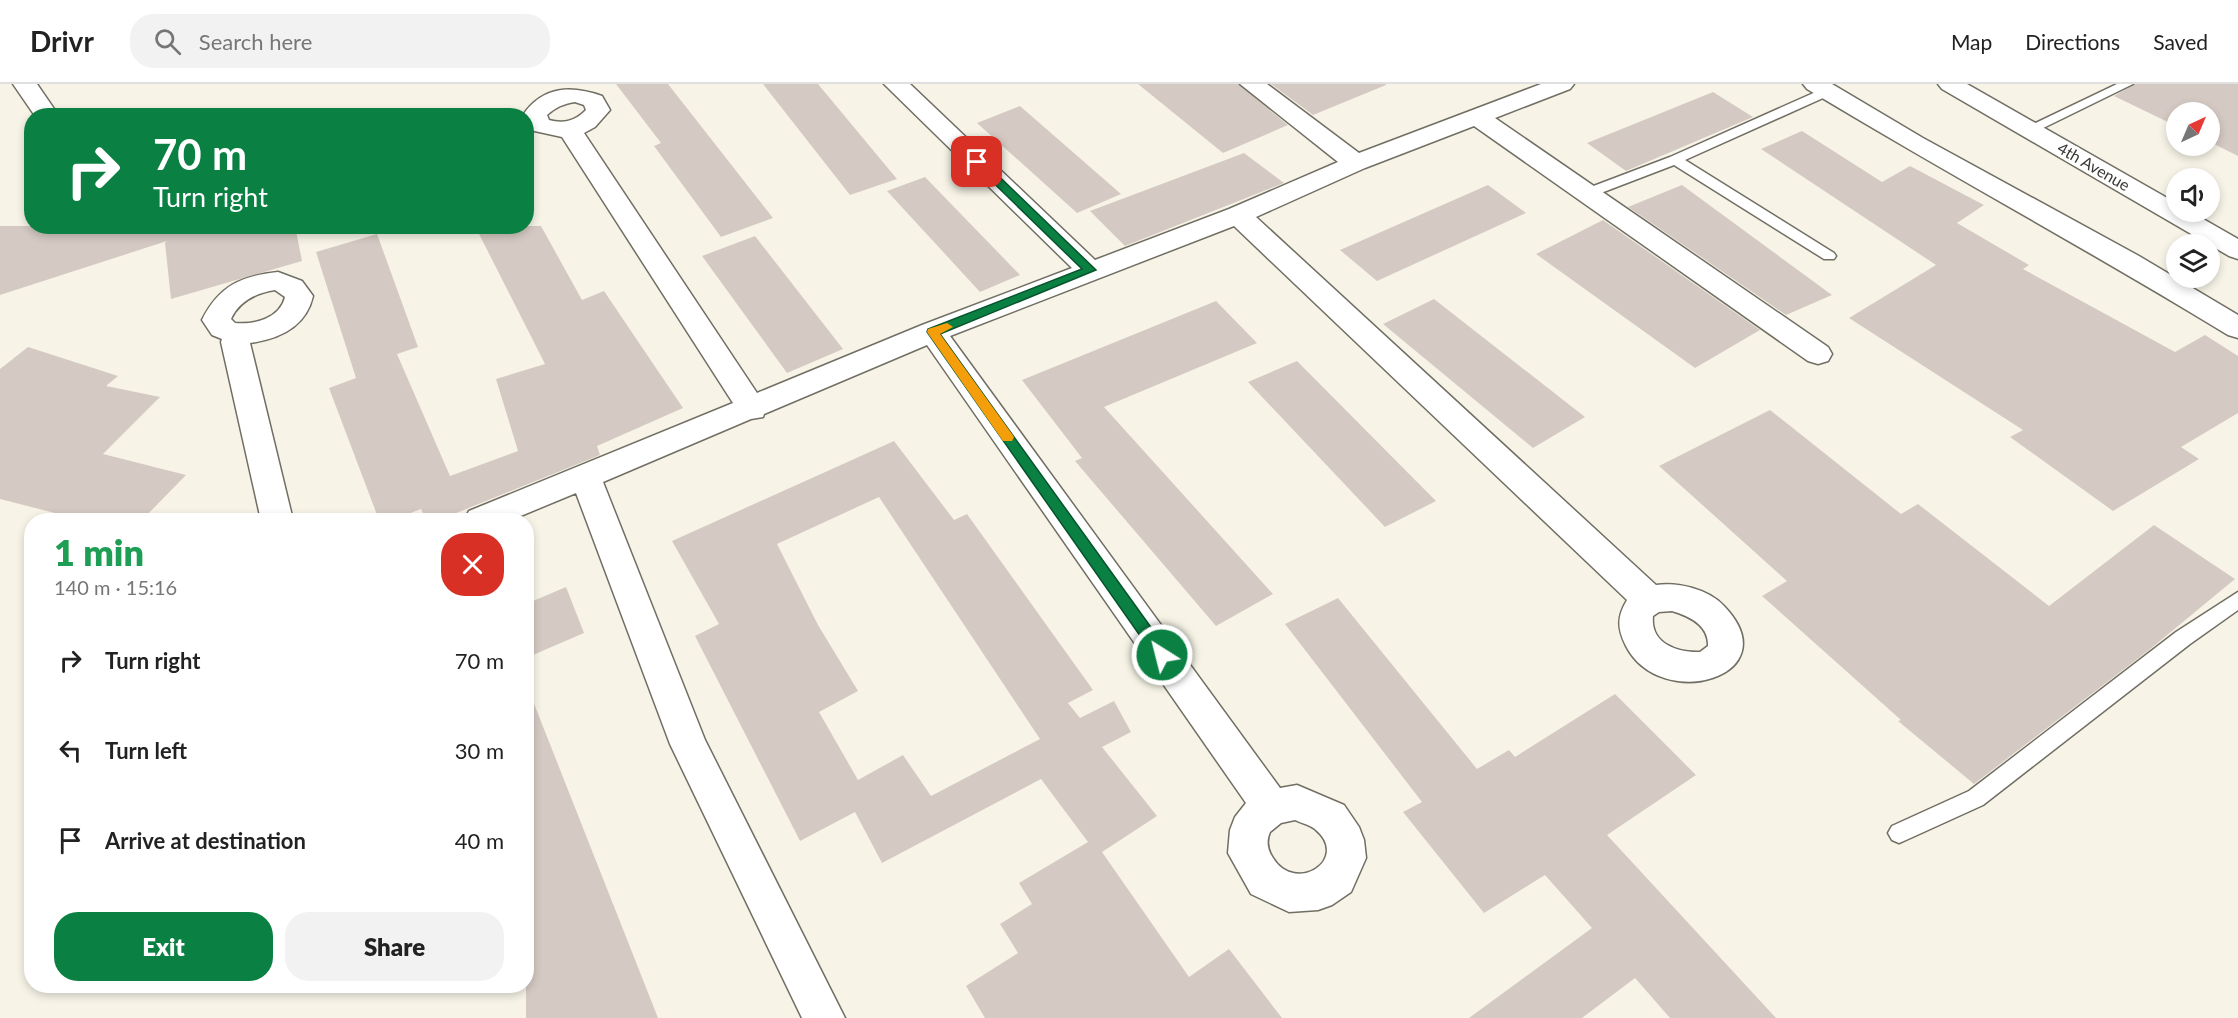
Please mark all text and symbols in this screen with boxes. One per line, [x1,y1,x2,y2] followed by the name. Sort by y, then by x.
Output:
[130,14,550,68] search box
[30,24,94,58] text: Drivr
[151,25,184,58] icon: search
[199,28,312,55] text: Search here
[1951,29,1992,54] text: Map
[2025,29,2120,54] text: Directions
[2153,29,2208,54] text: Saved
[2166,102,2220,156] north arrow
[2166,102,2220,288] map controls
[153,129,247,179] text: 70 m
[54,132,132,210] icon: right
[951,136,1002,187] pin
[2054,138,2134,194] street label: 4th Avenue
[960,145,993,178] icon: arrive
[2166,168,2220,222] button: sound
[153,180,268,213] text: Turn right
[2166,234,2220,288] button: layers
[54,530,144,574] text: 1 min
[441,533,504,596] button: close
[54,575,177,599] text: 140 m · 15:16
[1130,623,1194,687] position arrow
[54,644,87,677] icon: right
[105,647,200,674] text: Turn right
[455,647,504,674] text: 70 m
[54,734,87,767] icon: left
[105,737,187,764] text: Turn left
[455,737,504,764] text: 30 m
[54,824,87,857] icon: arrive
[105,827,306,854] text: Arrive at destination
[455,827,504,854] text: 40 m
[54,912,273,981] button: Exit
[285,912,504,981] button: Share

